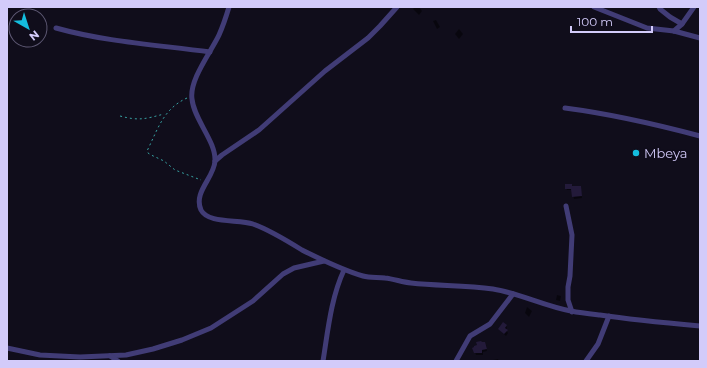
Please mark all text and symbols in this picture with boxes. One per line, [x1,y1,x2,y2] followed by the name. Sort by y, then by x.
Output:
[8,8,48,48] north arrow
[571,8,652,34] scale bar
[577,14,613,29] text: 100 m
[26,28,42,44] text: N
[644,145,687,161] place label: Mbeya
[631,148,641,158] marker: Mbeya

